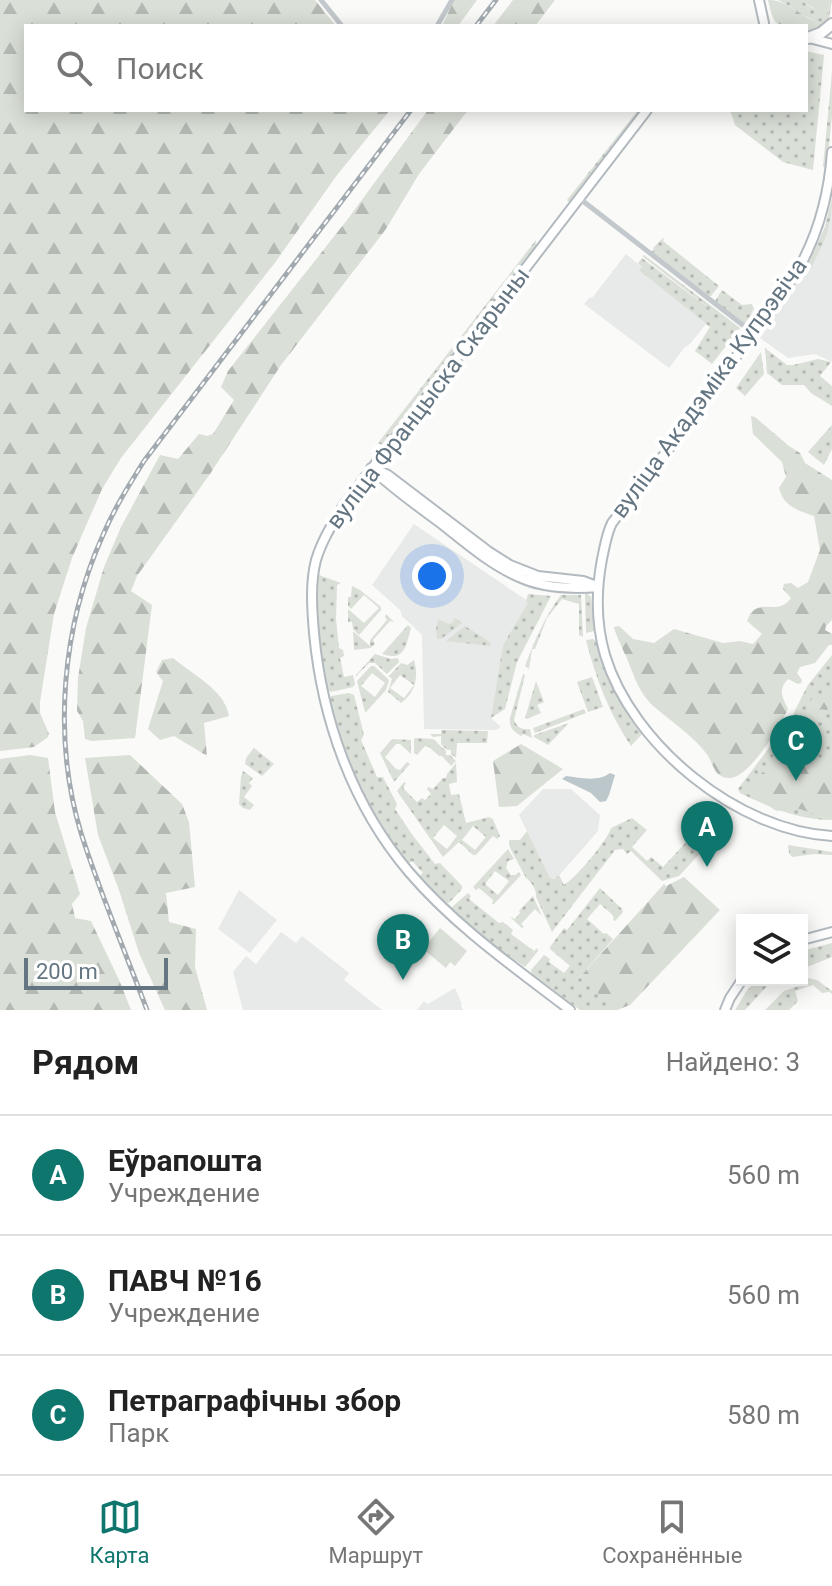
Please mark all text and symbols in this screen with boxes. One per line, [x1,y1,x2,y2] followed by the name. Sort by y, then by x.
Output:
[24,24,808,112] search box
[52,46,96,90] icon: search
[116,51,204,86] text: Поиск
[605,253,813,523] street label: вуліца Акадэміка Купрэвіча
[321,262,535,534] street label: вуліца Францыска Скарыны
[412,556,452,596] your location
[770,715,822,781] pin: C
[681,801,733,867] pin: A
[377,914,429,980] pin: B
[736,914,808,986] map controls
[736,914,808,986] button: layers
[24,954,168,990] scale bar
[36,959,98,984] text: 200 m
[32,1042,139,1082] text: Рядом
[666,1047,800,1077] text: Найдено: 3
[108,1143,262,1178] text: Еўрапошта
[49,1160,67,1190] text: A
[727,1160,800,1190] text: 560 m
[108,1178,260,1208] text: Учреждение
[108,1263,262,1298] text: ПАВЧ №16
[50,1280,66,1310] text: B
[727,1280,800,1310] text: 560 m
[108,1298,260,1328] text: Учреждение
[108,1383,401,1418] text: Петраграфічны збор
[49,1400,67,1430] text: C
[727,1400,800,1430] text: 580 m
[108,1418,169,1448] text: Парк
[90,1495,150,1568] tab: Карта
[329,1495,423,1568] tab: Маршрут
[602,1495,742,1568] tab: Сохранённые

